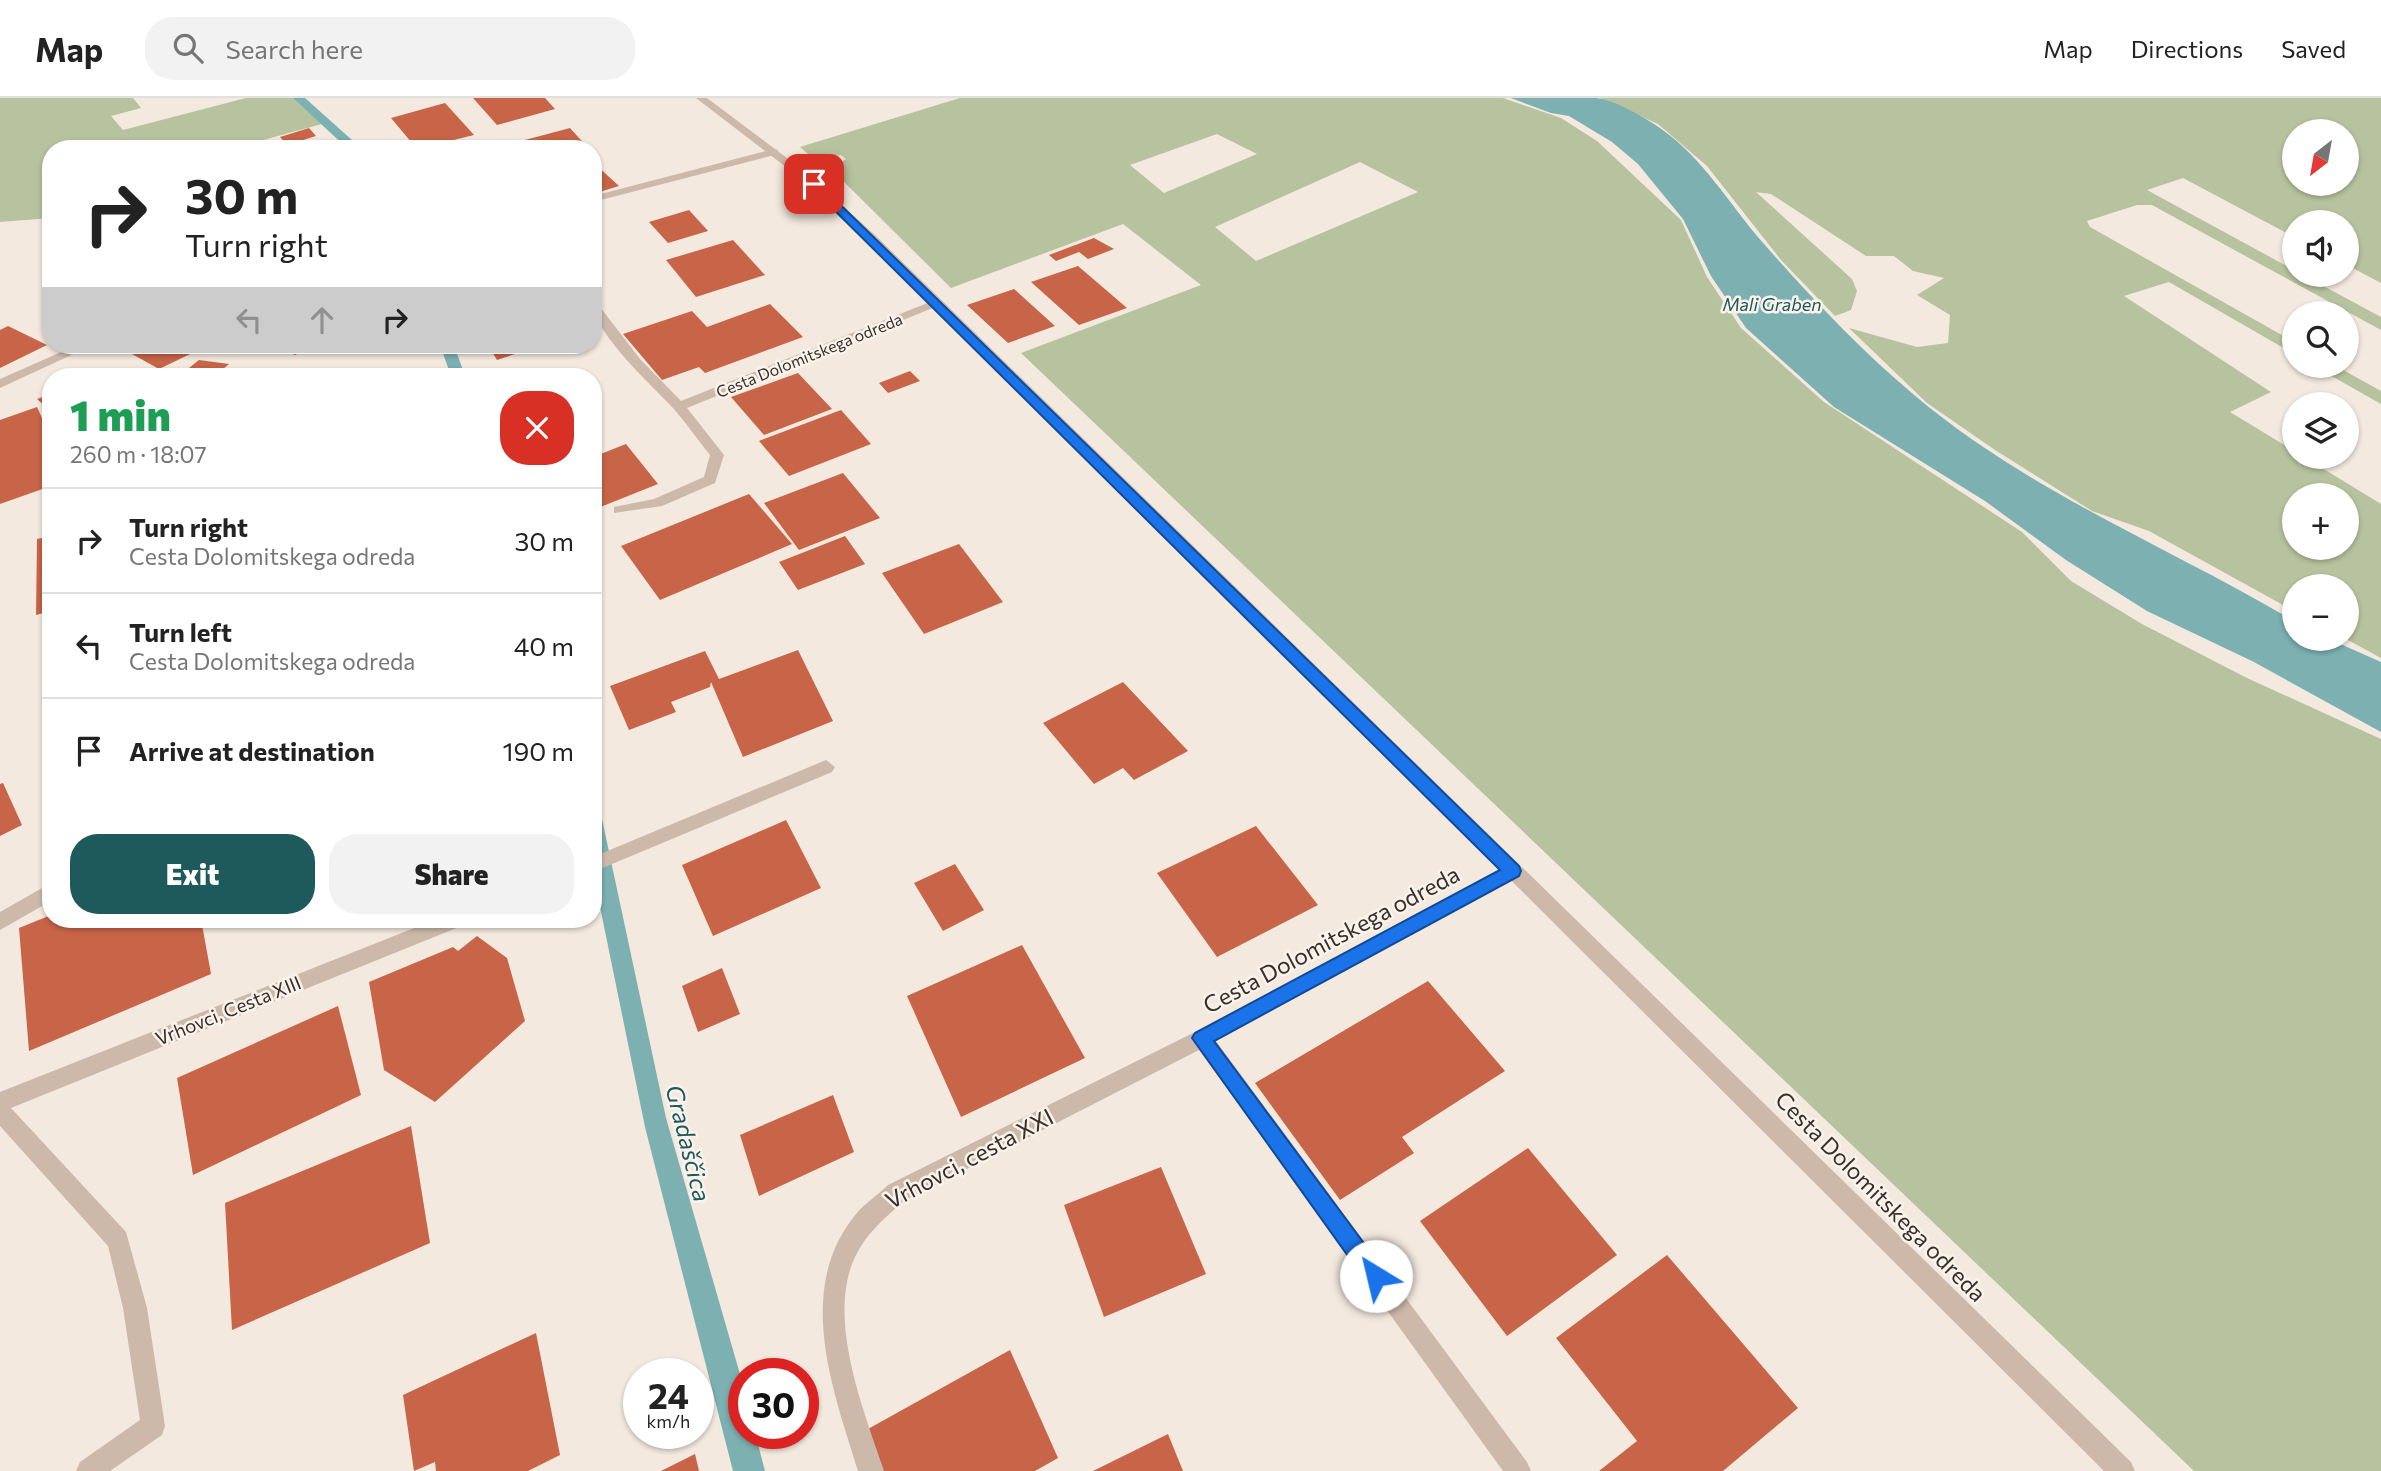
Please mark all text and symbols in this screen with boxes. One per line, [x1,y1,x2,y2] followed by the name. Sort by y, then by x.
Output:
[145,17,635,80] search box
[35,28,103,69] text: Map
[169,29,207,67] icon: search
[225,33,363,64] text: Search here
[2043,34,2093,63] text: Map
[2131,34,2243,63] text: Directions
[2281,34,2346,63] text: Saved
[2282,119,2359,196] north arrow
[2282,119,2359,651] map controls
[784,154,844,214] pin
[185,164,298,224] text: 30 m
[795,165,833,203] icon: arrive
[70,168,161,259] icon: right
[2282,210,2359,287] button: sound
[185,224,328,264] text: Turn right
[1722,293,1822,315] water label: Mali Graben
[230,301,268,339] icon: left
[303,301,341,339] icon: ahead
[376,301,414,339] icon: right
[2282,301,2359,378] button: search
[713,309,905,401] street label: Cesta Dolomitskega odreda
[70,388,171,440] text: 1 min
[500,391,574,465] button: close
[2282,392,2359,469] button: layers
[70,440,207,468] text: 260 m · 18:07
[2282,483,2359,560] button: +
[129,511,248,542] text: Turn right
[70,522,108,560] icon: right
[515,525,574,556] text: 30 m
[129,542,415,570] text: Cesta Dolomitskega odreda
[2282,574,2359,651] button: −
[129,616,232,647] text: Turn left
[70,627,108,665] icon: left
[514,630,574,661] text: 40 m
[129,647,415,675] text: Cesta Dolomitskega odreda
[70,732,108,770] icon: arrive
[129,735,375,766] text: Arrive at destination
[502,735,574,766] text: 190 m
[70,834,315,914] button: Exit
[329,834,574,914] button: Share
[1198,859,1464,1019] street label: Cesta Dolomitskega odreda
[152,970,304,1050] street label: Vrhovci, Cesta XIII
[661,1082,717,1204] water label: Gradaščica
[1770,1085,1992,1307] street label: Cesta Dolomitskega odreda
[880,1102,1058,1214] street label: Vrhovci, cesta XXI
[1339,1239,1413,1313] position arrow
[728,1358,819,1449] speed limit sign: 30
[648,1373,689,1416] text: 24
[647,1410,690,1432] text: km/h

